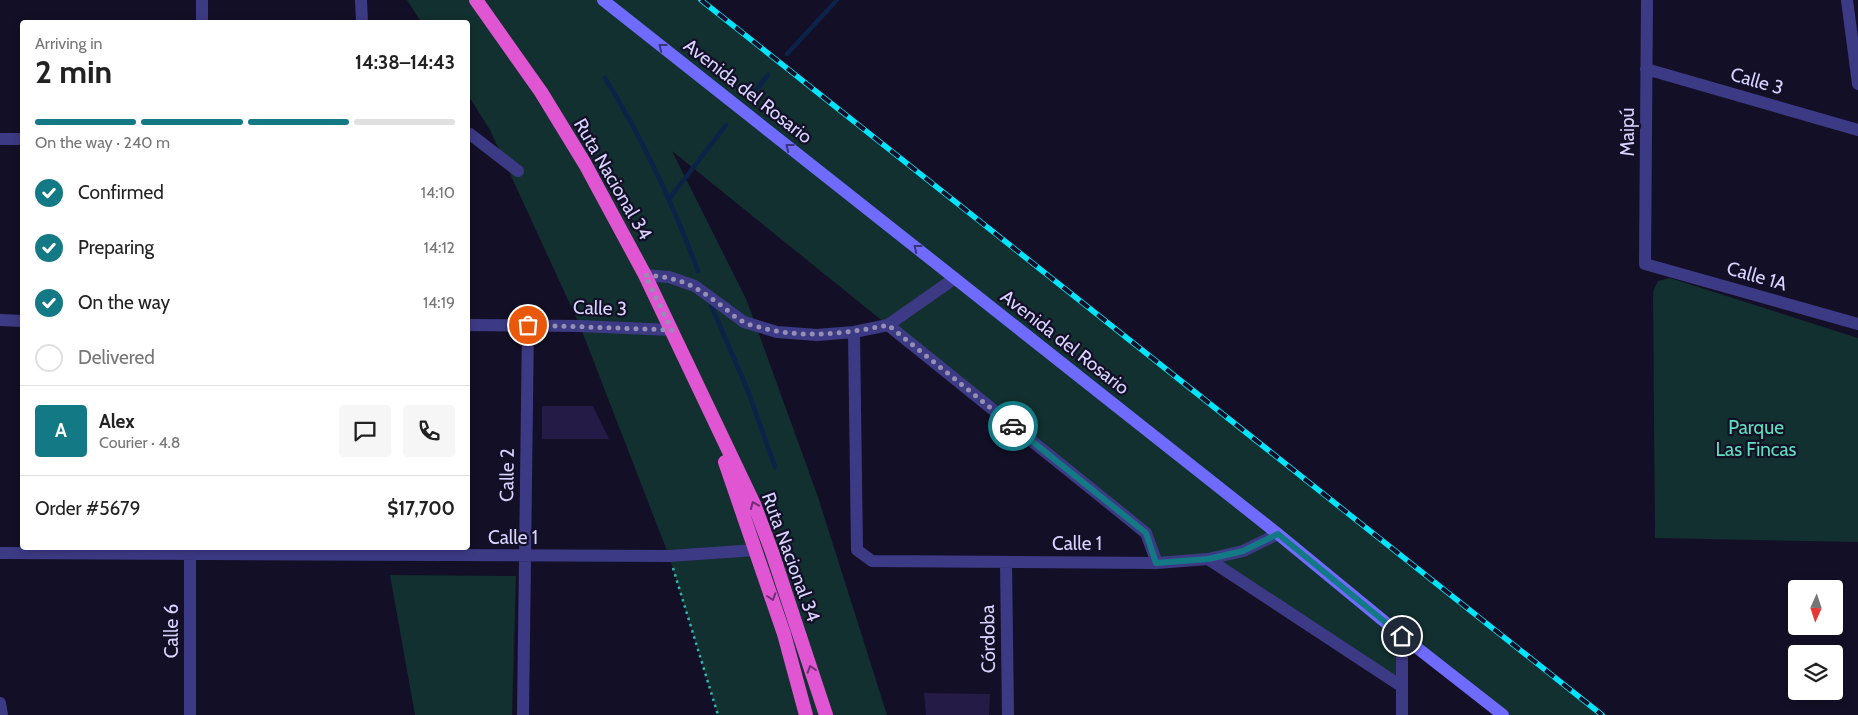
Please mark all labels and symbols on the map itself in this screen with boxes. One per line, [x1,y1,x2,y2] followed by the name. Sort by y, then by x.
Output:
[679,34,817,148] street label: Avenida del Rosario
[659,44,668,52] one-way arrow
[1728,63,1786,99] street label: Calle 3
[1616,107,1639,157] street label: Maipú
[569,114,657,244] street label: Ruta Nacional 34
[786,145,795,153] one-way arrow
[914,246,923,254] one-way arrow
[1724,256,1790,296] street label: Calle 1A
[996,285,1134,399] street label: Avenida del Rosario
[573,296,627,320] street label: Calle 3
[507,304,549,346] pin
[988,401,1038,451] courier
[1716,416,1797,461] park label: Parque Las Fincas
[495,448,519,502] street label: Calle 2
[757,489,825,625] street label: Ruta Nacional 34
[749,501,760,510] one-way arrow
[488,526,538,549] street label: Calle 1
[1052,532,1102,555] street label: Calle 1
[1788,580,1842,635] north arrow
[766,592,776,600] one-way arrow
[160,604,183,658] street label: Calle 6
[976,605,1000,673] street label: Córdoba
[1381,615,1423,657] pin
[806,665,816,673] one-way arrow

